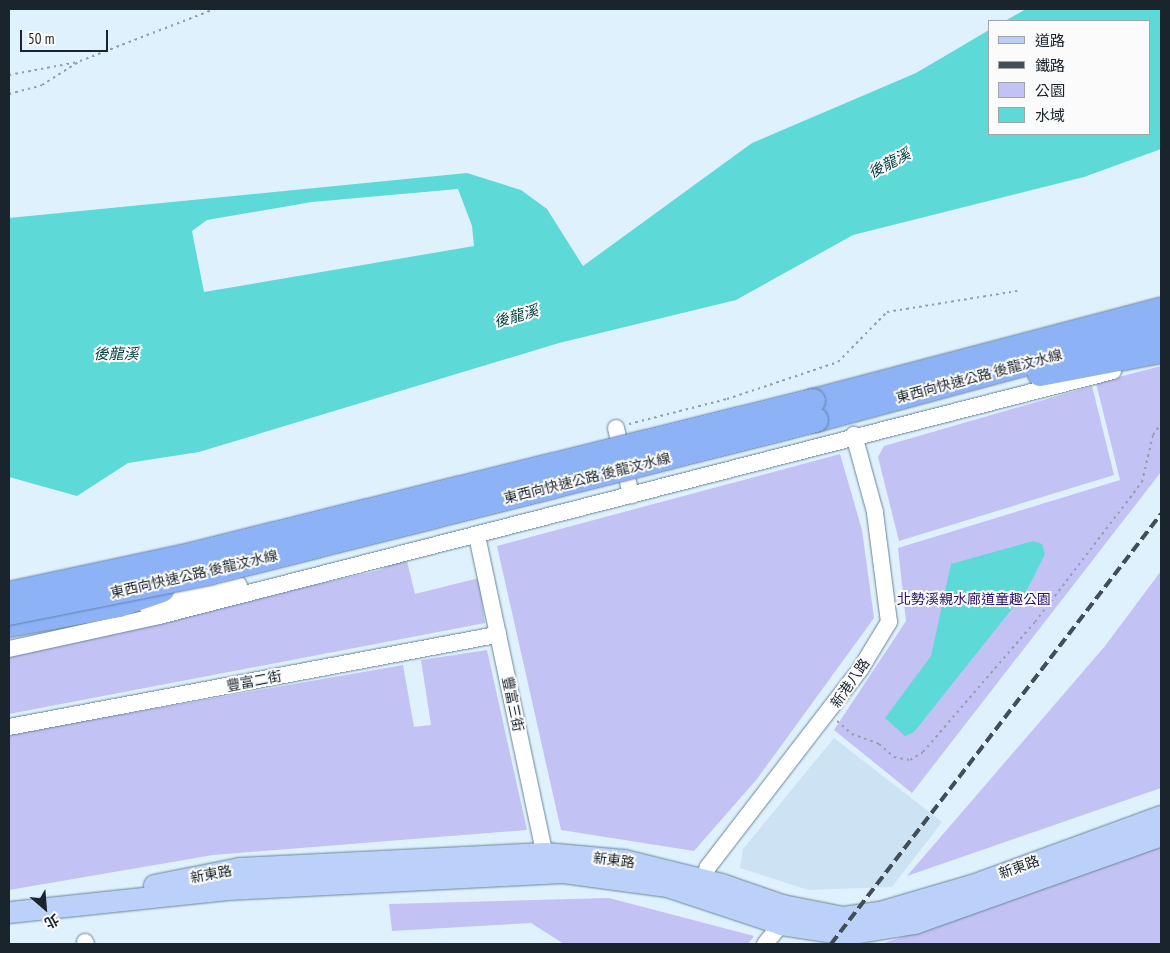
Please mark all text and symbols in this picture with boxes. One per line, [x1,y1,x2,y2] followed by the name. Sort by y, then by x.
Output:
[22,20,110,52] scale bar
[988,20,1150,135] legend
[28,29,54,48] text: 50 m
[1035,31,1065,50] text: 道路
[1035,56,1065,75] text: 鐵路
[1035,81,1065,100] text: 公園
[1035,106,1065,125] text: 水域
[865,144,913,182] water label: 後龍溪
[492,301,540,331] water label: 後龍溪
[94,345,138,363] water label: 後龍溪
[894,346,1064,406] street label: 東西向快速公路 後龍汶水線
[502,449,672,507] street label: 東西向快速公路 後龍汶水線
[109,547,279,601] street label: 東西向快速公路 後龍汶水線
[897,591,1051,607] park label: 北勢溪親水廊道童趣公園
[827,655,873,711] street label: 新港八路
[225,667,283,695] street label: 豐富二街
[499,675,527,733] street label: 豐富三街
[592,849,636,871] street label: 新東路
[996,852,1042,882] street label: 新東路
[189,862,233,886] street label: 新東路
[20,883,70,933] north arrow
[41,910,62,933] text: 北

